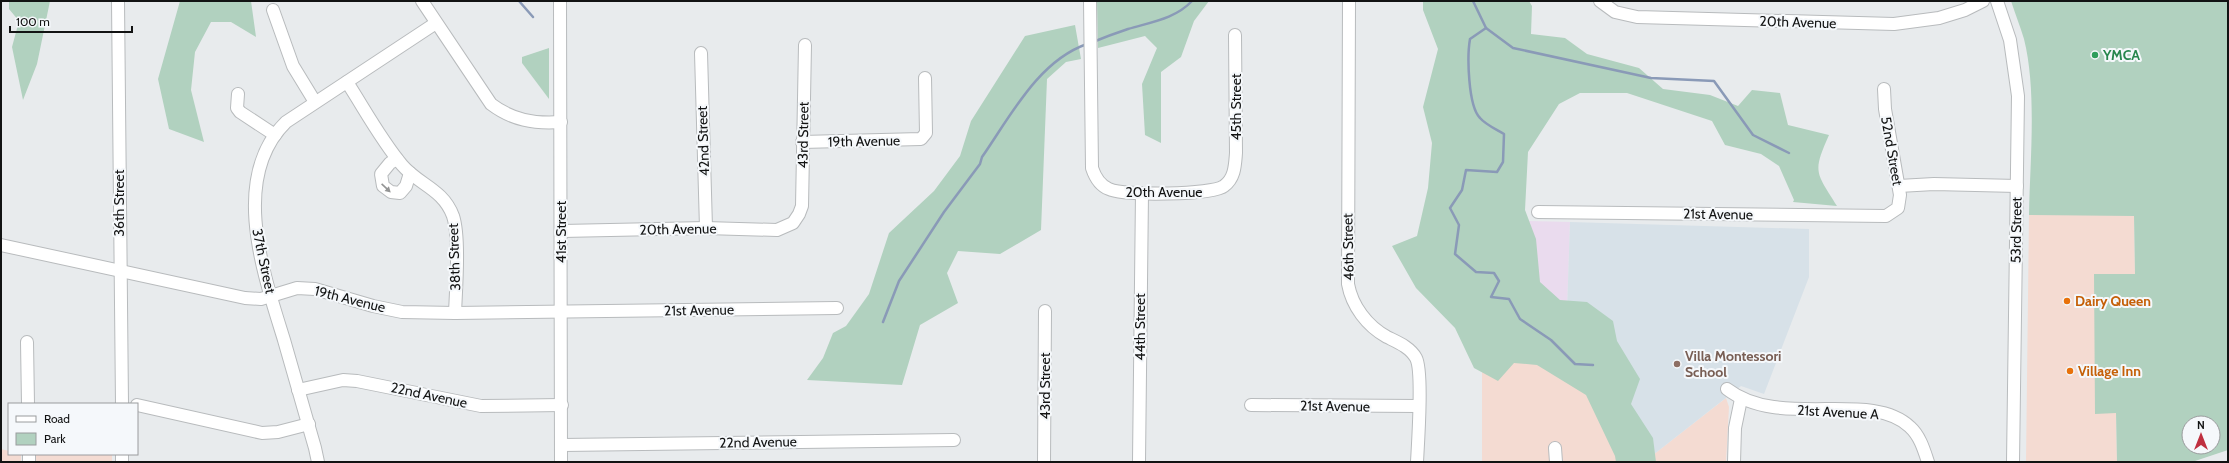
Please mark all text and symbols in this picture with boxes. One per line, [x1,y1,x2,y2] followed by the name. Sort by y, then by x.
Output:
[10,8,132,34] scale bar
[1759,12,1837,32] street label: 20th Avenue
[16,14,50,29] text: 100 m
[2102,46,2140,64] place label: YMCA
[2090,50,2100,60] marker: YMCA
[1227,73,1245,141] street label: 45th Street
[793,101,813,169] street label: 43rd Street
[693,105,713,176] street label: 42nd Street
[1877,115,1907,187] street label: 52nd Street
[828,131,900,151] street label: 19th Avenue
[110,169,128,236] street label: 36th Street
[381,183,391,193] one-way arrow
[1126,183,1202,201] street label: 20th Avenue
[2006,196,2026,263] street label: 53rd Street
[552,201,570,263] street label: 41st Street
[1683,204,1753,224] street label: 21st Avenue
[1338,213,1358,281] street label: 46th Street
[639,219,717,239] street label: 20th Avenue
[444,223,464,291] street label: 38th Street
[248,227,280,295] street label: 37th Street
[313,282,387,316] street label: 19th Avenue
[2075,292,2151,310] place label: Dairy Queen
[1131,293,1149,361] street label: 44th Street
[2062,296,2072,306] marker: Dairy Queen
[664,300,734,320] street label: 21st Avenue
[1685,347,1781,381] place label: Villa Montessori School
[1036,352,1054,419] street label: 43rd Street
[1672,359,1682,369] marker: Villa Montessori School
[2078,362,2141,380] place label: Village Inn
[2065,366,2075,376] marker: Village Inn
[389,378,469,412] street label: 22nd Avenue
[1300,396,1370,416] street label: 21st Avenue
[1797,401,1880,423] street label: 21st Avenue A
[8,403,138,455] legend
[44,411,70,426] text: Road
[2181,415,2221,455] north arrow
[2197,418,2205,432] text: N
[44,431,66,446] text: Park
[719,432,797,452] street label: 22nd Avenue

